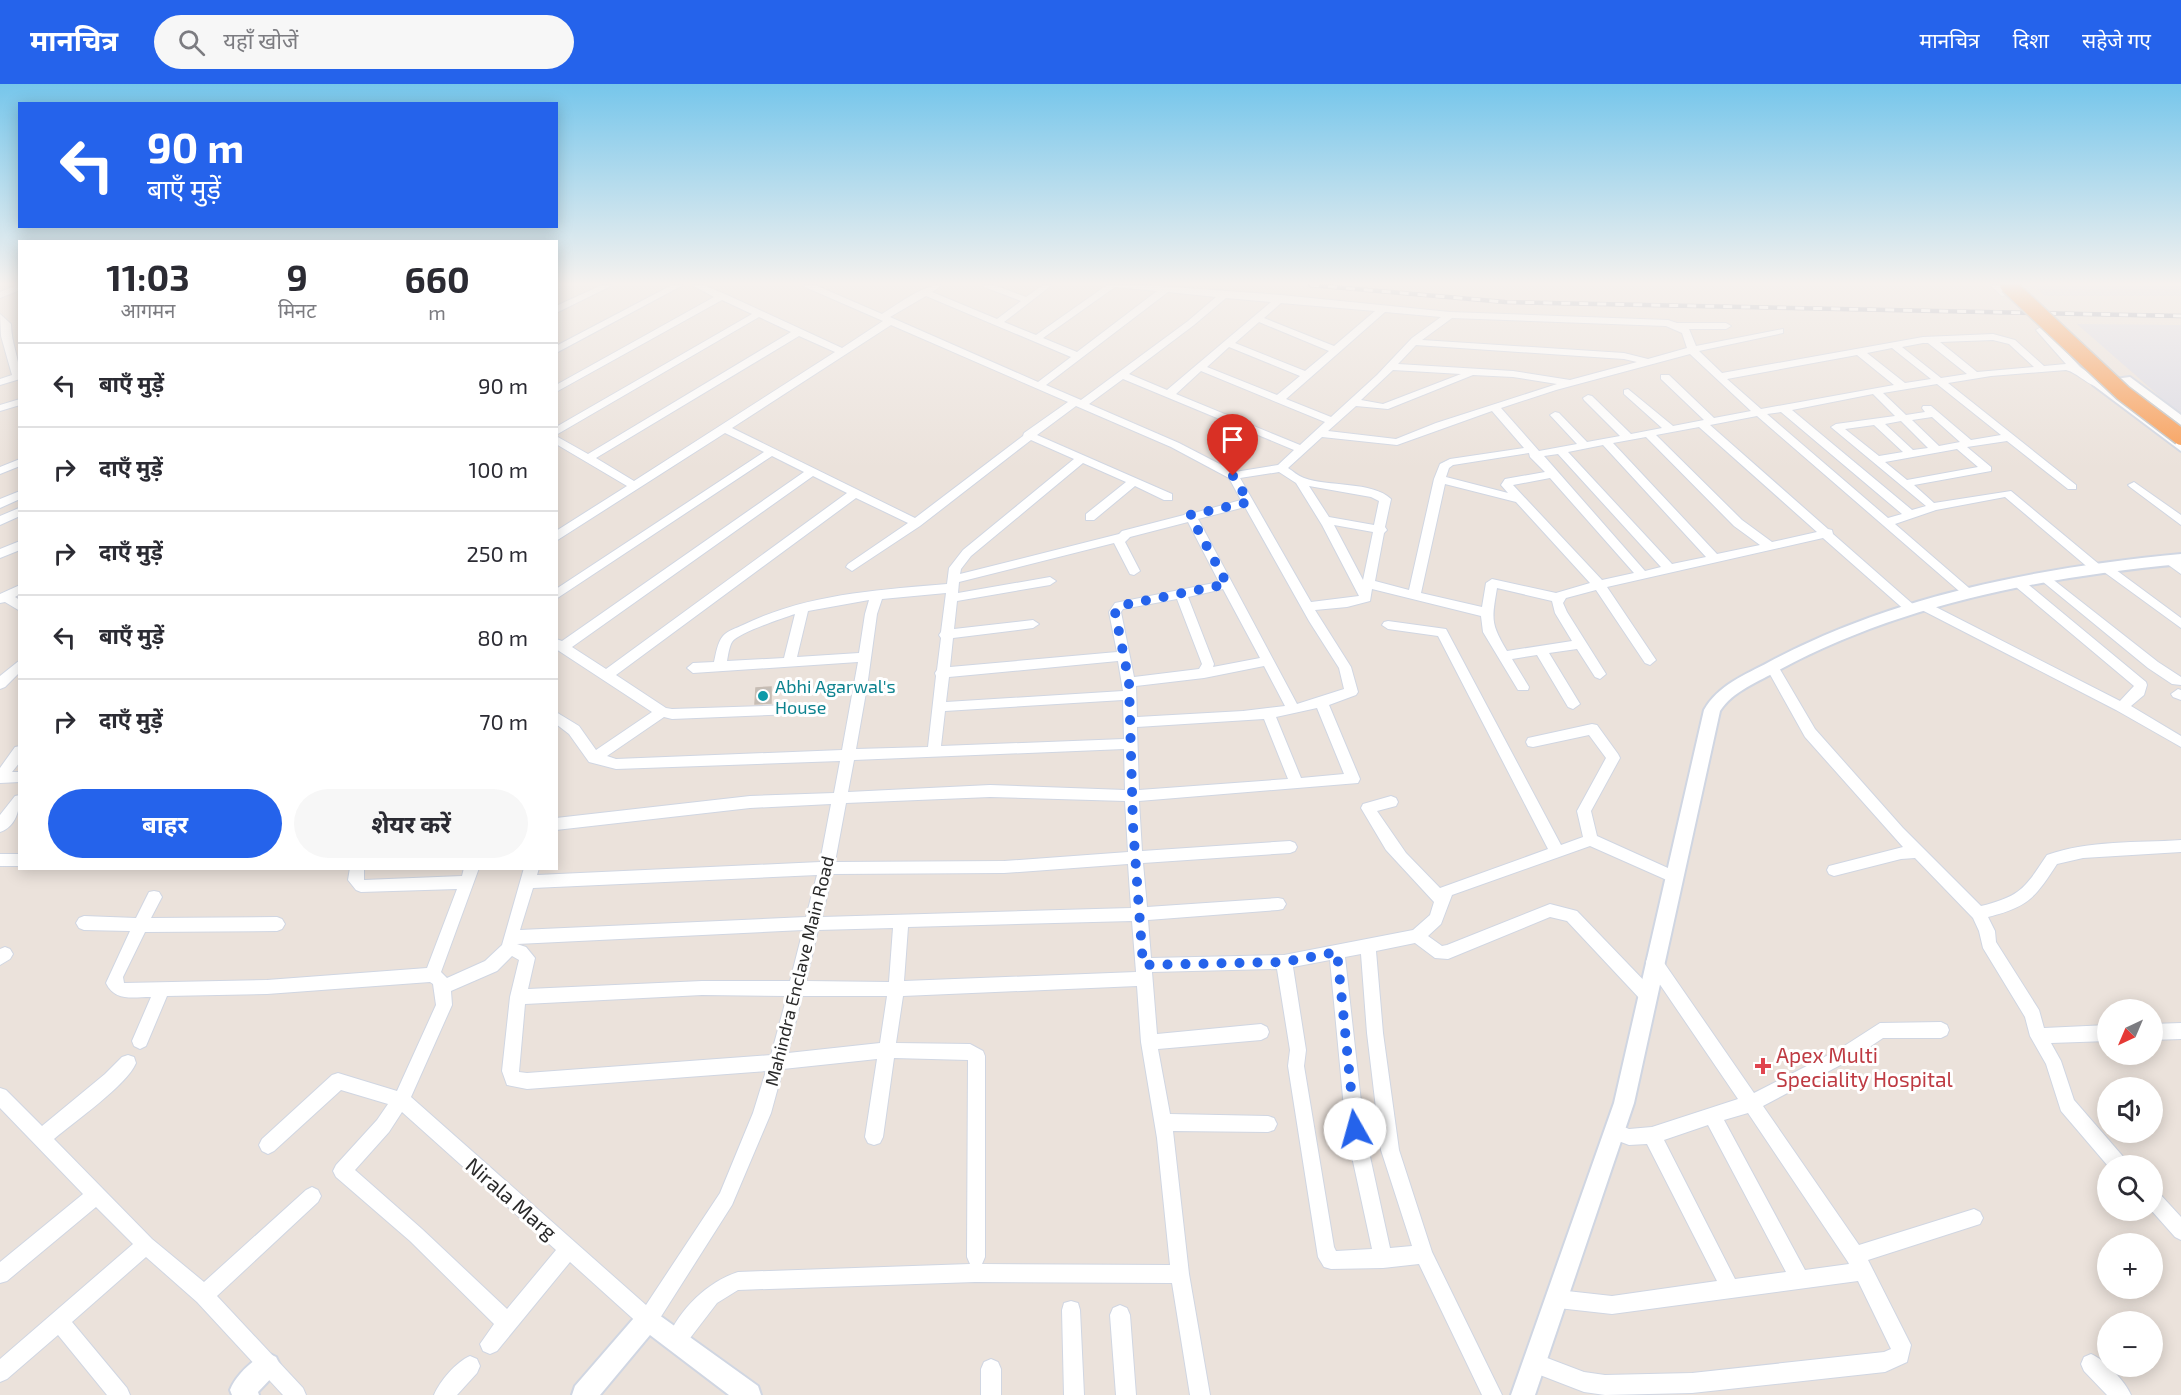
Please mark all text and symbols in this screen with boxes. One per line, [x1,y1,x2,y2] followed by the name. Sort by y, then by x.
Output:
[154,15,574,69] search box
[30,23,118,57] text: मानचित्र
[175,26,208,59] icon: search
[223,27,298,53] text: यहाँ खोजें
[1920,27,1980,52] text: मानचित्र
[2013,27,2049,52] text: दिशा
[2082,27,2151,52] text: सहेजे गए
[147,121,244,171] text: 90 m
[48,126,126,204] icon: left
[147,172,221,204] text: बाएँ मुड़ें
[106,255,190,298] text: 11:03
[286,255,308,298] text: 9
[405,257,470,300] text: 660
[121,298,175,322] text: आगमन
[278,298,316,322] text: मिनट
[428,300,446,324] text: m
[48,369,81,402] icon: left
[99,370,164,396] text: बाएँ मुड़ें
[478,372,528,398] text: 90 m
[1207,414,1258,476] pin
[1216,423,1249,456] icon: arrive
[48,453,81,486] icon: right
[99,454,163,480] text: दाएँ मुड़ें
[469,456,528,482] text: 100 m
[48,537,81,570] icon: right
[99,538,163,564] text: दाएँ मुड़ें
[466,540,528,566] text: 250 m
[48,621,81,654] icon: left
[99,622,164,648] text: बाएँ मुड़ें
[477,624,528,650] text: 80 m
[775,675,896,718] place label: Abhi Agarwal's House
[756,689,770,703] marker: Abhi Agarwal's House
[48,705,81,738] icon: right
[99,706,163,732] text: दाएँ मुड़ें
[479,708,528,734] text: 70 m
[48,789,282,858] button: बाहर
[294,789,528,858] button: शेयर करें
[760,854,838,1088] street label: Mahindra Enclave Main Road
[2097,999,2163,1065] north arrow
[2097,999,2163,1377] map controls
[1776,1042,1954,1091] place label: Apex Multi Speciality Hospital
[1754,1057,1772,1075] marker: Apex Multi Speciality Hospital
[2097,1077,2163,1143] button: sound
[1323,1097,1387,1161] position arrow
[461,1152,563,1244] street label: Nirala Marg
[2097,1155,2163,1221] button: search
[2097,1233,2163,1299] button: +
[2097,1311,2163,1377] button: −

